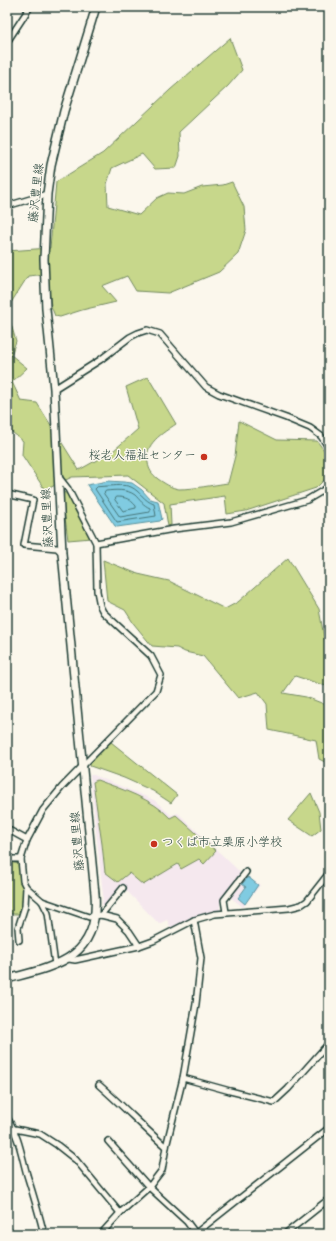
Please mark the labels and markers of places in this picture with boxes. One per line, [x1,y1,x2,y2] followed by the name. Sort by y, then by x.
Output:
[88,448,196,464] place label: 桜老人福祉センター
[199,452,209,462] marker: 桜老人福祉センター
[162,836,282,851] place label: つくば市立栗原小学校
[149,839,159,849] marker: つくば市立栗原小学校

